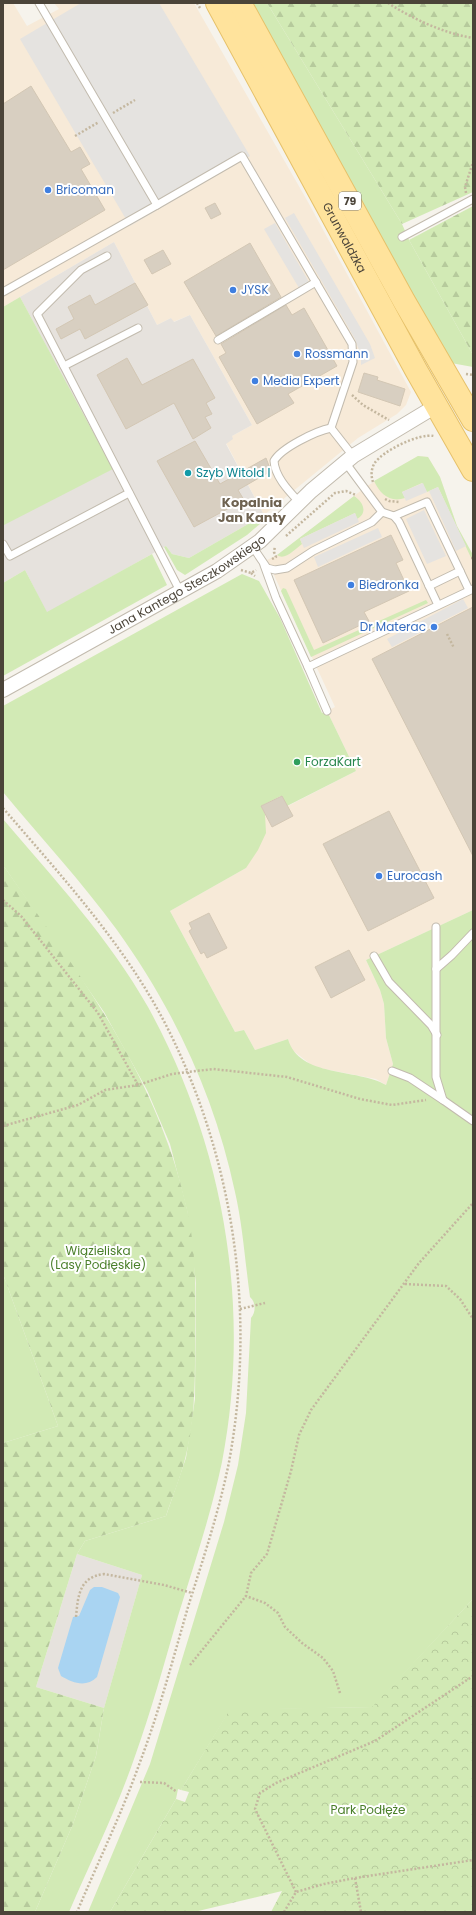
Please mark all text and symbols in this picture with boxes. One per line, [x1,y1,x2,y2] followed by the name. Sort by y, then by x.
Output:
[56,181,114,198] place label: Bricoman
[43,185,53,195] marker: Bricoman
[339,192,361,210] road number: 79
[319,199,371,276] street label: Grunwaldzka
[241,281,269,298] place label: JYSK
[228,285,238,295] marker: JYSK
[305,345,368,362] place label: Rossmann
[292,349,302,359] marker: Rossmann
[263,372,339,389] place label: Media Expert
[250,376,260,386] marker: Media Expert
[196,464,271,481] place label: Szyb Witold I
[183,468,193,478] marker: Szyb Witold I
[218,493,287,527] district label: Kopalnia Jan Kanty
[105,531,270,638] street label: Jana Kantego Steczkowskiego
[359,576,419,593] place label: Biedronka
[346,580,356,590] marker: Biedronka
[360,618,426,635] place label: Dr Materac
[429,622,439,632] marker: Dr Materac
[305,753,361,770] place label: ForzaKart
[292,757,302,767] marker: ForzaKart
[387,867,442,884] place label: Eurocash
[374,871,384,881] marker: Eurocash
[50,1242,146,1273] park label: Wiązieliska (Lasy Podłęskie)
[330,1801,406,1818] park label: Park Podłęże

